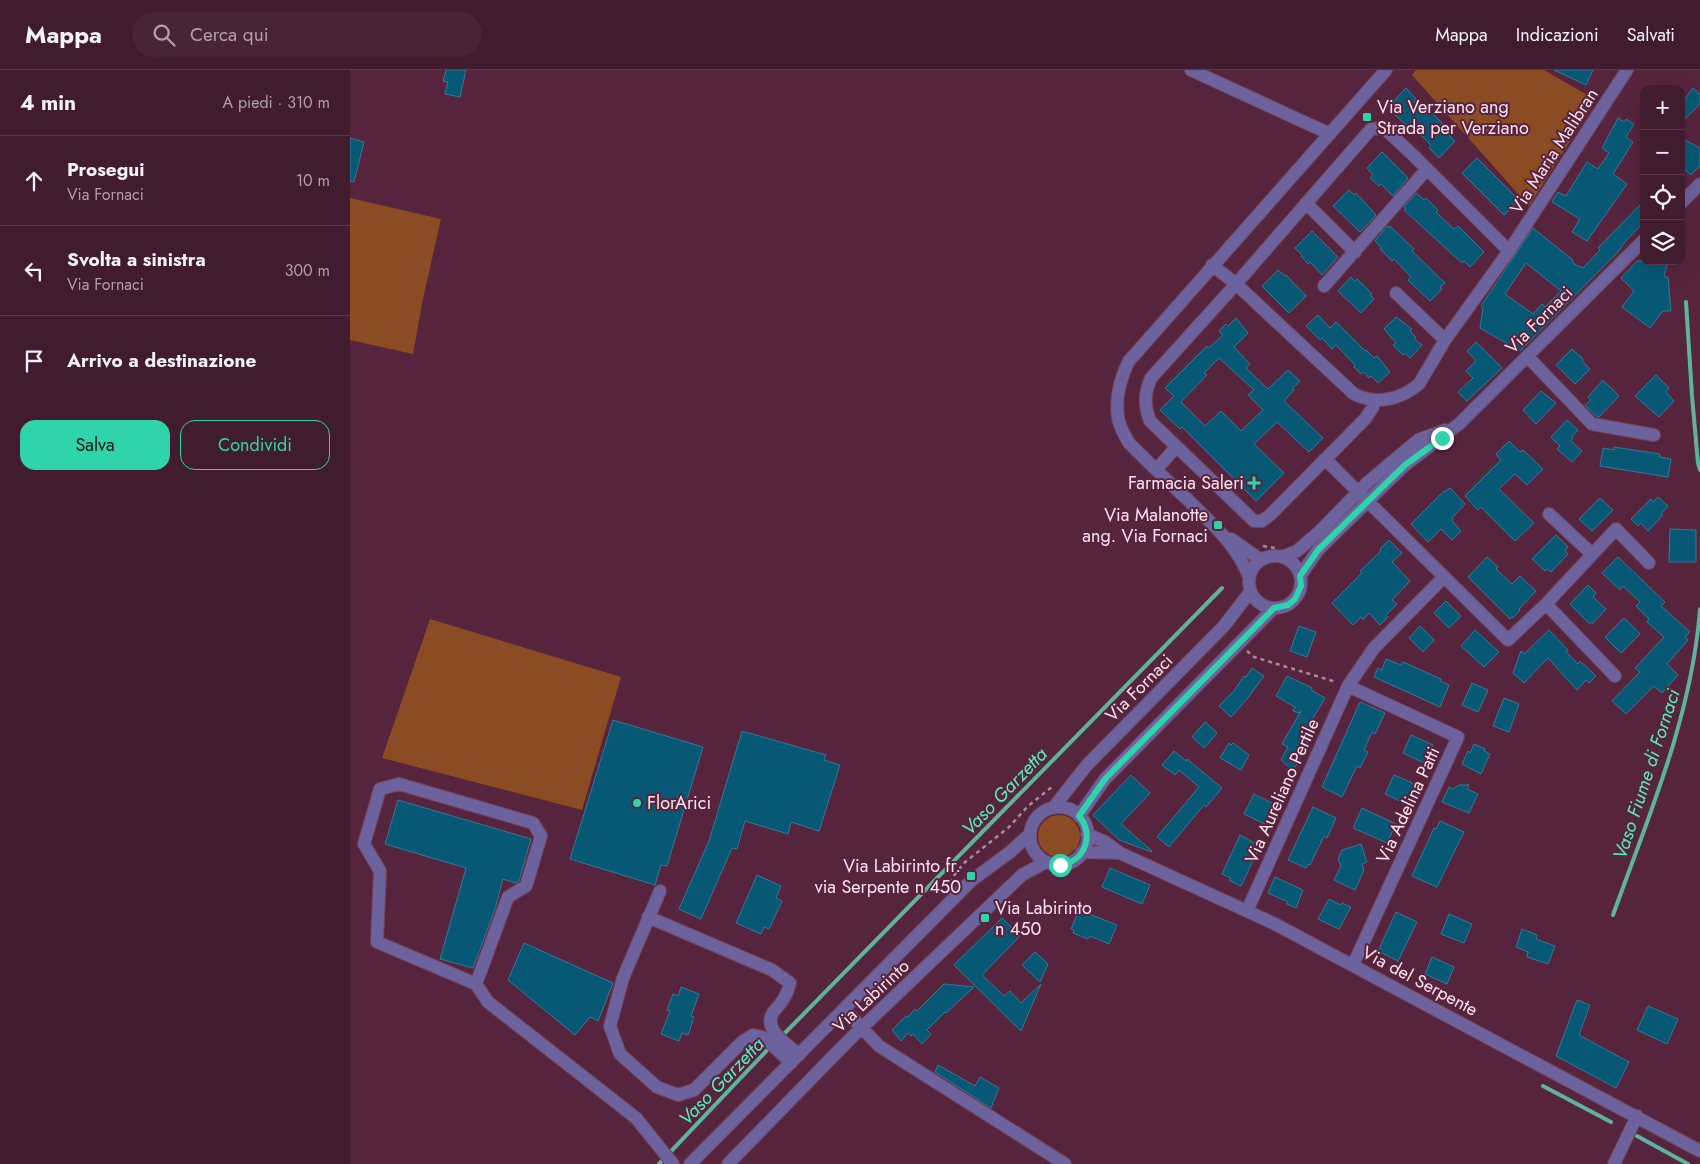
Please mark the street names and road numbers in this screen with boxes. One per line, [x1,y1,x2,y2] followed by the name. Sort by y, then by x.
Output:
[1504,83,1604,219] street label: Via Maria Malibran
[1499,280,1579,360] street label: Via Fornaci
[1099,648,1179,728] street label: Via Fornaci
[1238,714,1326,868] street label: Via Aureliano Pertile
[1370,743,1446,867] street label: Via Adelina Patti
[1358,940,1482,1022] street label: Via del Serpente
[827,953,915,1039] street label: Via Labirinto

